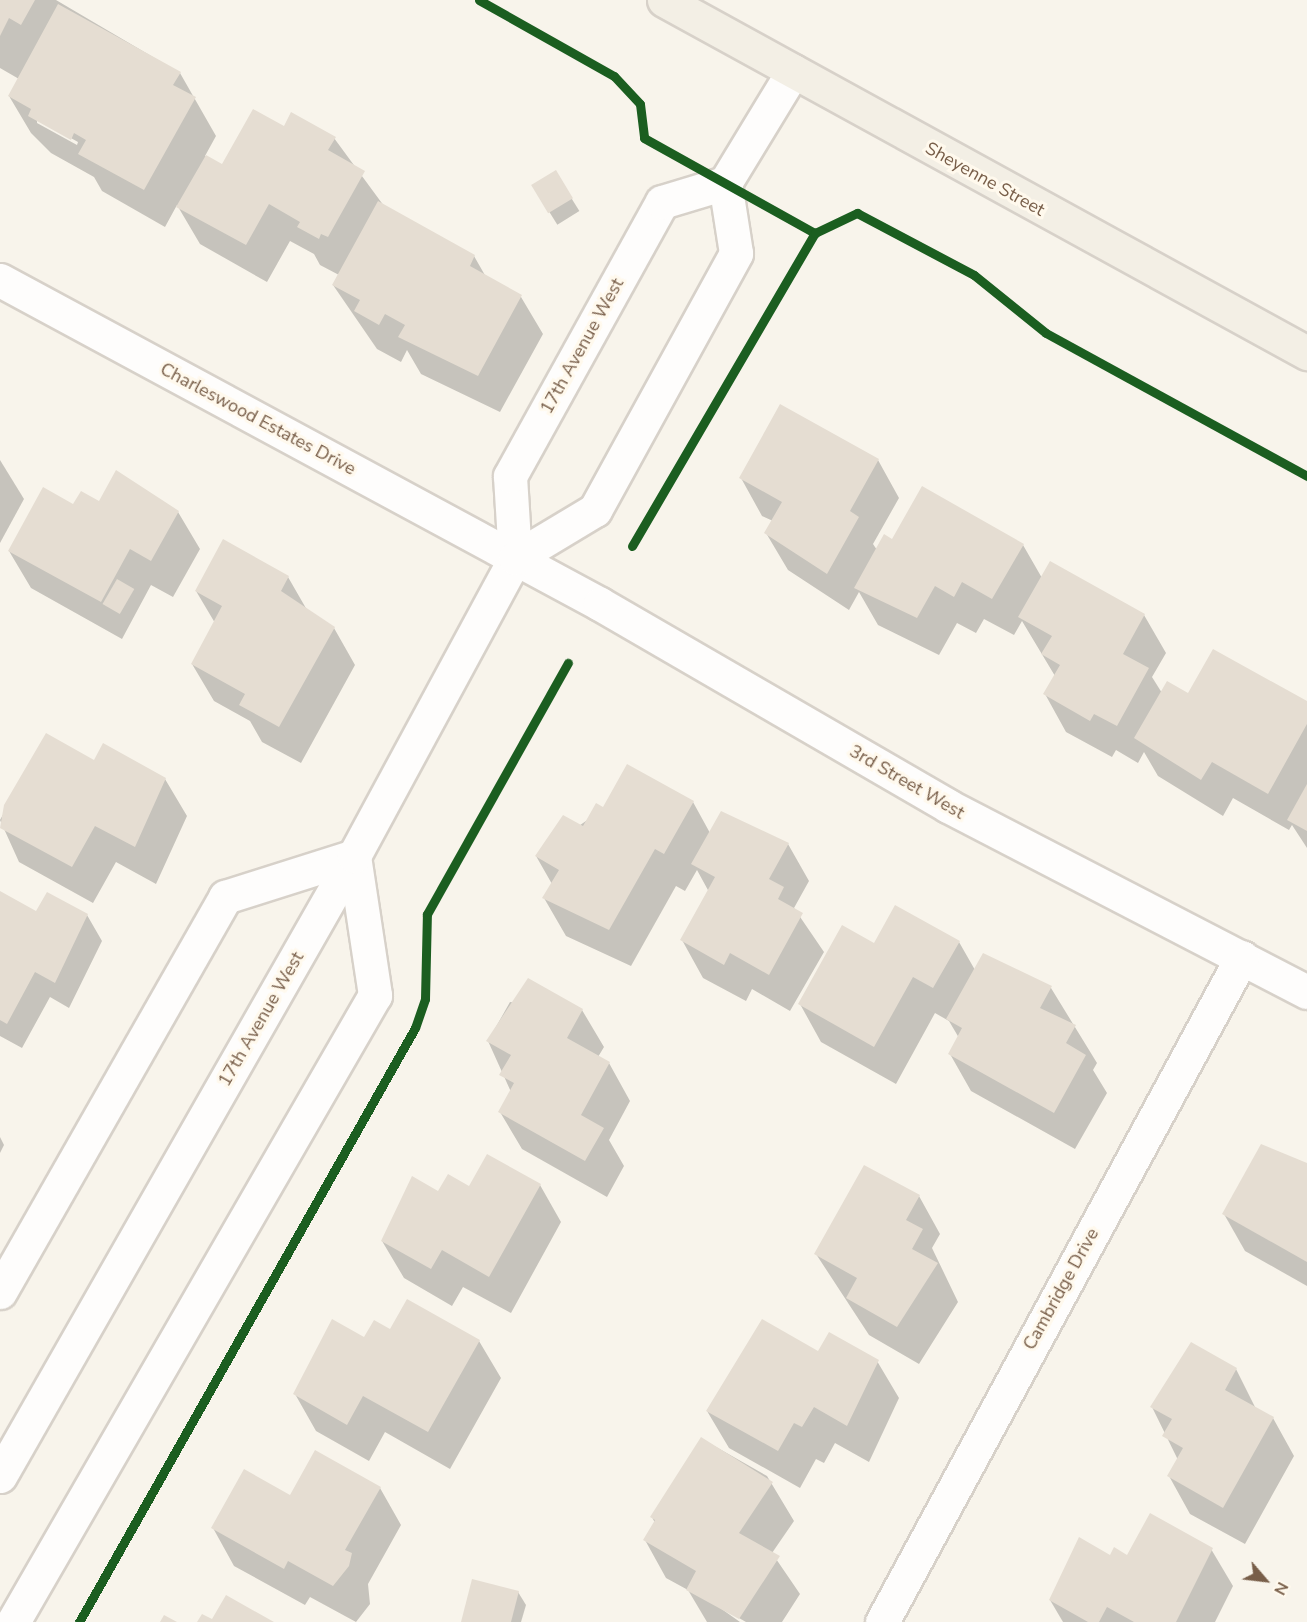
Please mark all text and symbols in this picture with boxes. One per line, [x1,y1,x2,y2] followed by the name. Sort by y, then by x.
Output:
[922,137,1048,221] street label: Sheyenne Street
[536,274,628,418] street label: 17th Avenue West
[157,358,359,480] street label: Charleswood Estates Drive
[846,740,968,824] street label: 3rd Street West
[214,948,308,1090] street label: 17th Avenue West
[1019,1224,1103,1354] street label: Cambridge Drive
[1235,1550,1295,1610] north arrow
[1268,1578,1293,1599] text: N

